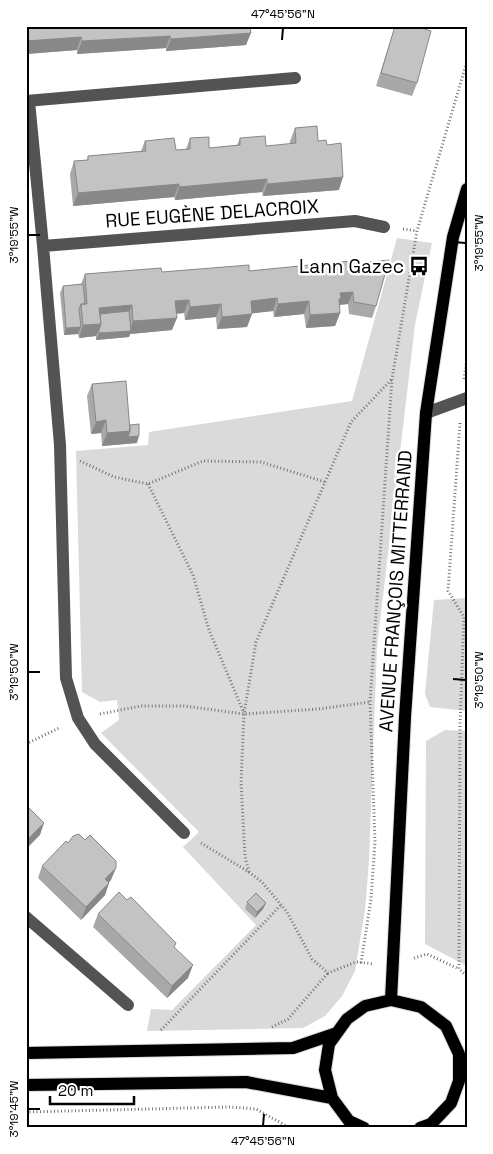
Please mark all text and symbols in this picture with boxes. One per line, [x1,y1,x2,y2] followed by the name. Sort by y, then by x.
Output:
[251,6,315,22] text: 47°45'56"N
[104,194,320,233] street label: RUE EUGÈNE DELACROIX
[6,206,22,264] text: 3°19'55"W
[471,214,487,272] text: 3°19'55"W
[299,254,404,279] place label: Lann Gazec
[408,255,430,277] bus stop icon: Lann Gazec
[373,449,418,733] street label: AVENUE FRANÇOIS MITTERRAND
[6,643,22,701] text: 3°19'50"W
[471,651,487,709] text: 3°19'50"W
[50,1074,134,1106] scale bar
[6,1080,22,1137] text: 3°19'45"W
[58,1081,93,1100] text: 20 m
[231,1133,295,1149] text: 47°45'56"N

